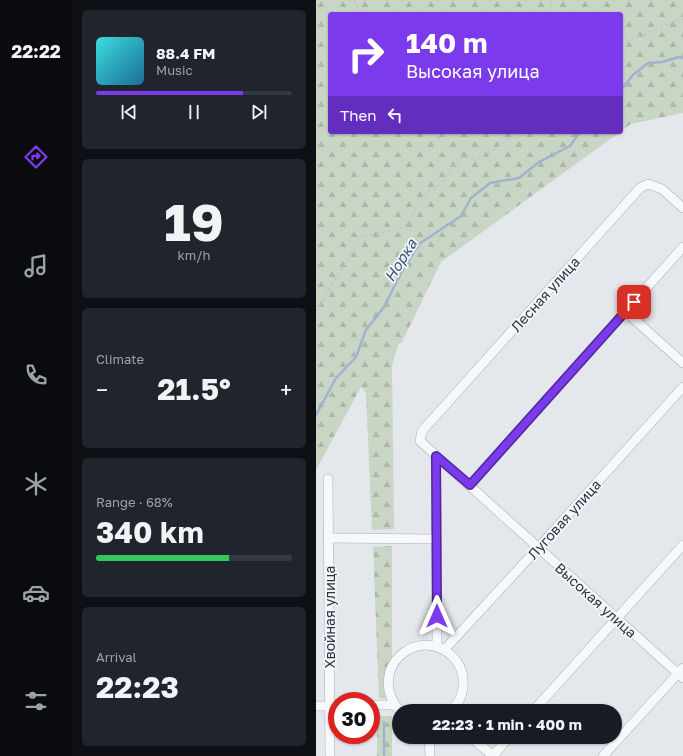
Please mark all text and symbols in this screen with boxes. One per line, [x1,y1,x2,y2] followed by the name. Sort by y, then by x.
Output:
[406,26,488,59] text: 140 m
[340,28,392,80] icon: right
[11,40,61,62] text: 22:22
[156,44,215,62] text: 88.4 FM
[406,60,540,82] text: Высокая улица
[156,62,193,78] text: Music
[118,101,140,123] icon: previous
[183,101,205,123] icon: pause
[248,101,270,123] icon: next
[384,104,406,126] icon: left
[340,106,376,124] text: Then
[22,143,50,171] icon: directions
[164,190,224,252] text: 19
[380,235,420,285] water label: Норка
[177,247,211,263] text: km/h
[22,252,50,280] icon: music
[507,253,583,335] street label: Лесная улица
[617,285,651,319] pin
[623,291,645,313] icon: arrive
[96,351,144,367] text: Climate
[22,361,50,389] icon: phone
[157,371,231,407] text: 21.5°
[96,376,108,403] text: −
[280,376,292,403] text: +
[22,470,50,498] icon: climate
[524,476,604,562] street label: Луговая улица
[96,494,173,510] text: Range · 68%
[96,514,204,550] text: 340 km
[552,559,640,641] street label: Высокая улица
[321,565,338,669] street label: Хвойная улица
[22,579,50,607] icon: car
[416,595,458,637] position arrow
[96,649,137,665] text: Arrival
[96,669,179,705] text: 22:23
[22,687,50,715] icon: filters
[328,692,380,744] speed limit sign: 30
[432,715,582,733] text: 22:23 · 1 min · 400 m

